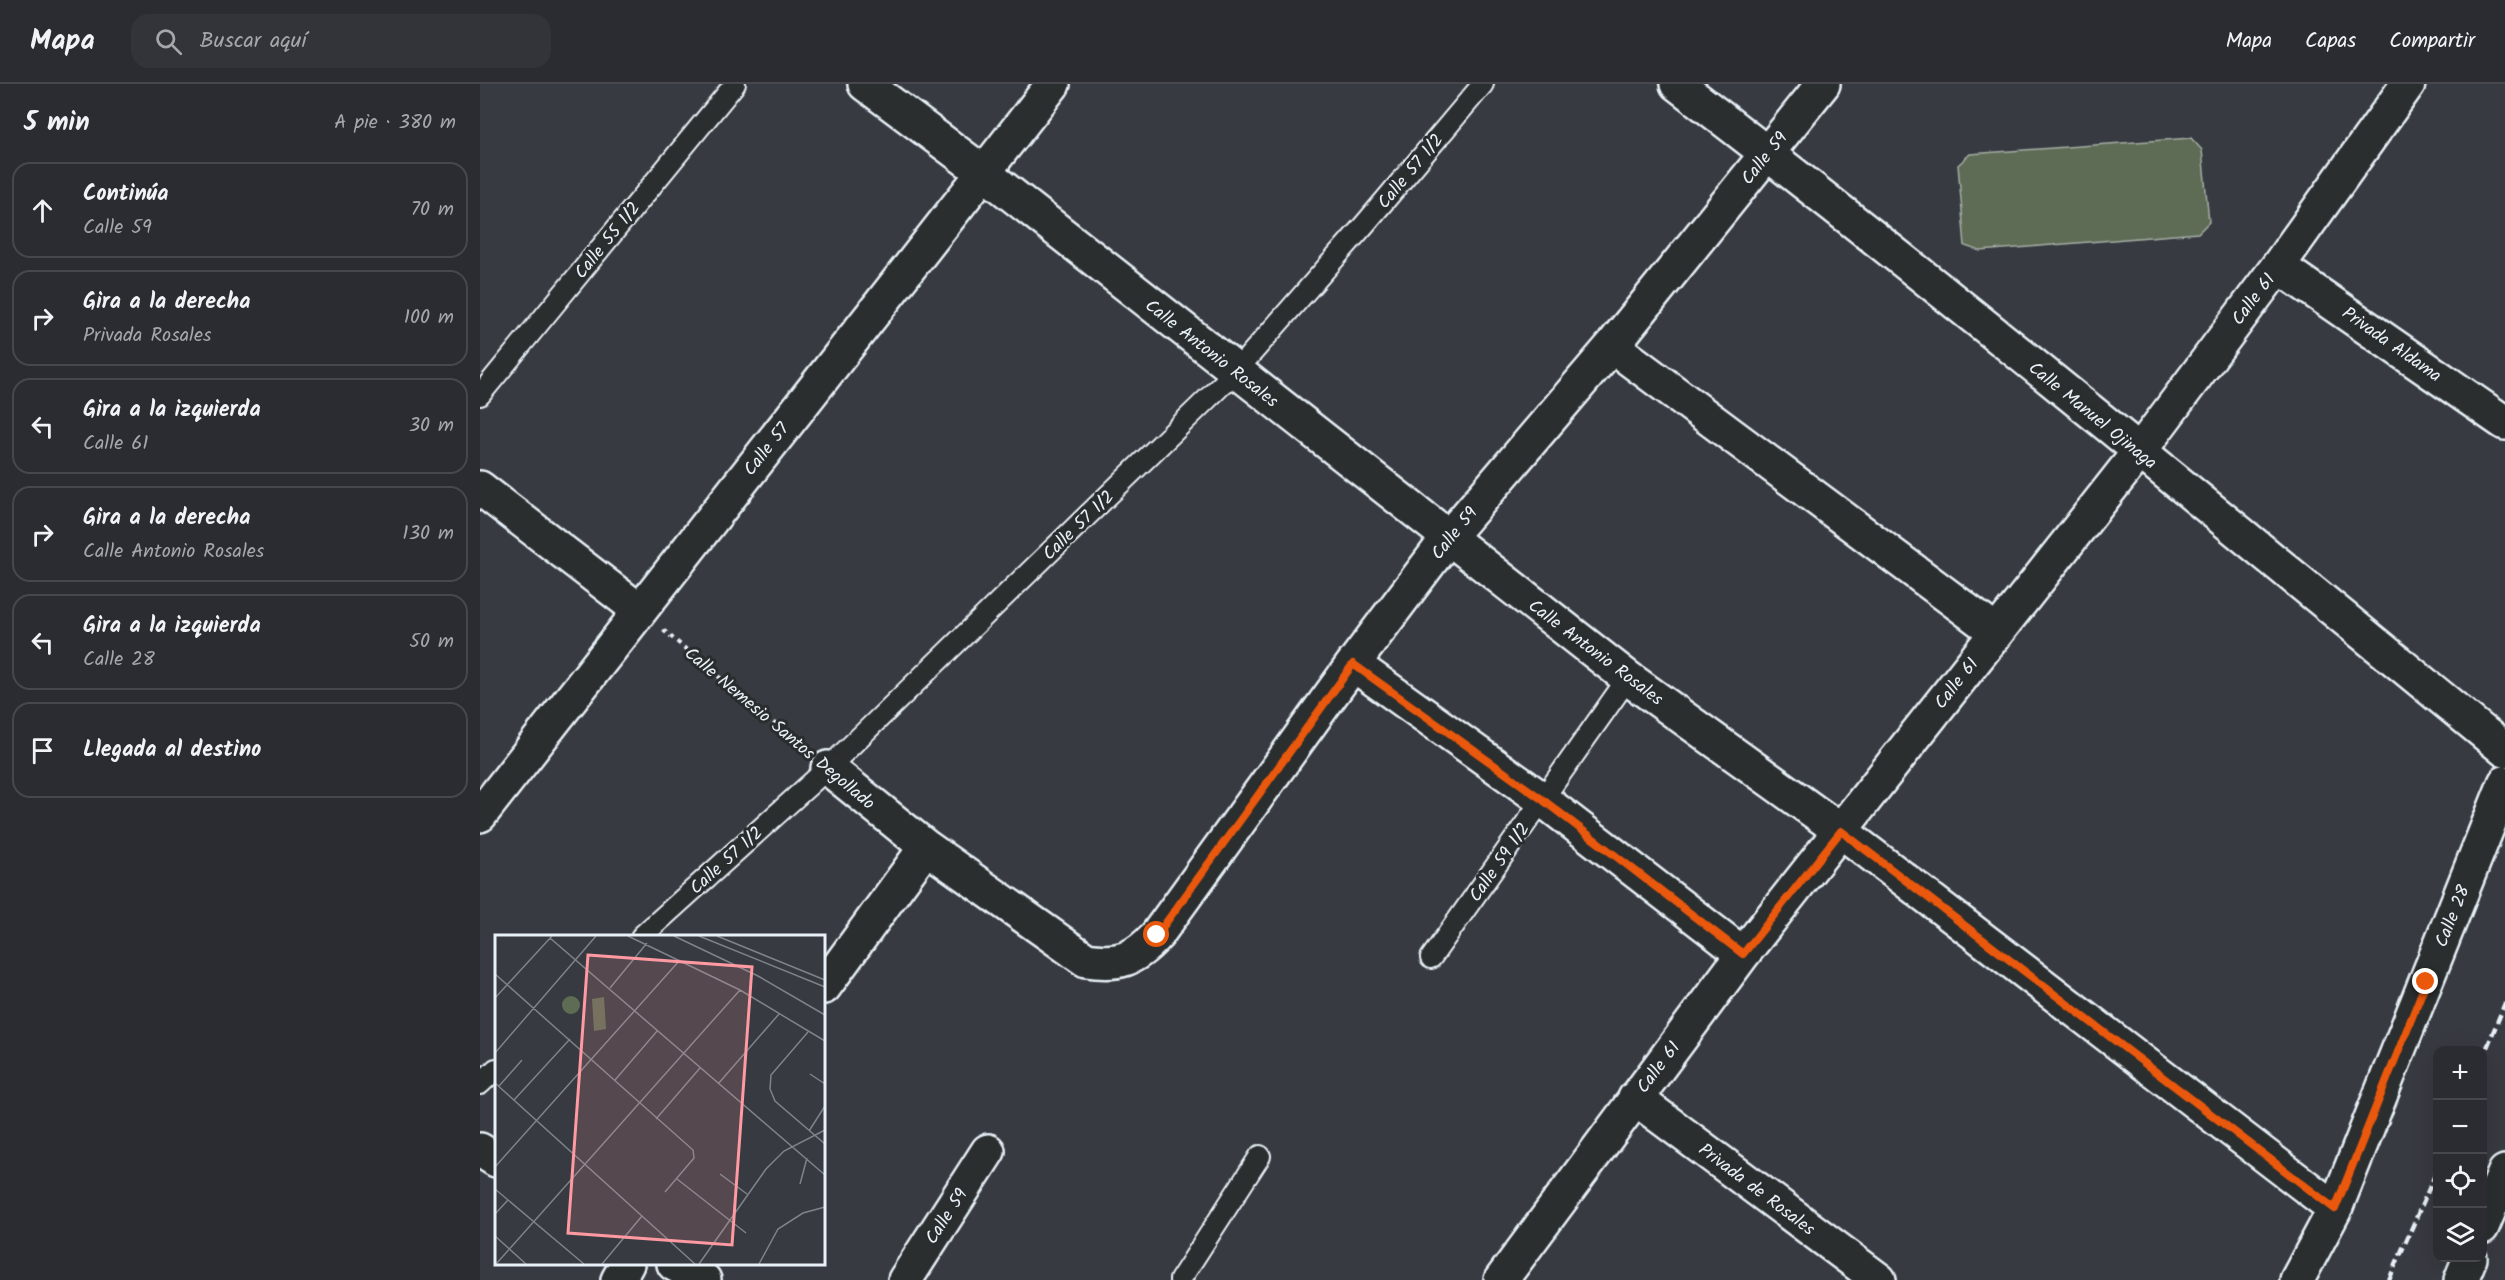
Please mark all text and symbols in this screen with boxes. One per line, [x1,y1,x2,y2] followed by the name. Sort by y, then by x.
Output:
[131,14,551,68] search box
[30,19,95,64] text: Mapa
[200,24,307,59] text: Buscar aquí
[152,25,185,58] icon: search
[2226,25,2272,58] text: Mapa
[2305,25,2356,58] text: Capas
[2389,25,2475,58] text: Compartir
[24,102,90,144] text: 5 min
[334,107,456,139] text: A pie · 380 m
[1734,126,1796,192] street label: Calle 59
[1371,128,1452,216] street label: Calle 57 1/2
[83,177,168,212] text: Continúa
[26,194,59,227] icon: ahead
[411,194,454,226] text: 70 m
[568,196,649,286] street label: Calle 55 1/2
[83,212,152,244] text: Calle 59
[2225,268,2284,332] street label: Calle 61
[83,285,250,320] text: Gira a la derecha
[1138,293,1285,416] street label: Calle Antonio Rosales
[2335,300,2447,390] street label: Privada Aldama
[26,302,59,335] icon: right
[404,302,454,334] text: 100 m
[83,320,212,352] text: Privada Rosales
[2021,355,2163,477] street label: Calle Manuel Ojinaga
[83,393,261,428] text: Gira a la izquierda
[26,410,59,443] icon: left
[409,410,454,442] text: 30 m
[737,416,798,483] street label: Calle 57
[83,428,149,460] text: Calle 61
[1036,484,1122,568] street label: Calle 57 1/2
[83,501,250,536] text: Gira a la derecha
[1424,501,1486,567] street label: Calle 59
[26,518,59,551] icon: right
[402,518,454,550] text: 130 m
[83,536,264,568] text: Calle Antonio Rosales
[1521,592,1669,714] street label: Calle Antonio Rosales
[83,609,261,644] text: Gira a la izquierda
[26,626,59,659] icon: left
[409,626,454,658] text: 50 m
[677,640,881,818] street label: Calle Nemesio Santos Degollado
[83,644,155,676] text: Calle 28
[1928,652,1987,716] street label: Calle 61
[83,733,261,768] text: Llegada al destino
[26,734,59,767] icon: arrive
[1462,817,1538,909] street label: Calle 59 1/2
[683,820,771,902] street label: Calle 57 1/2
[2428,881,2479,952] street label: Calle 28
[1143,921,1169,947] route start
[495,935,825,1265] inset map
[2412,968,2438,994] route end
[1630,1036,1689,1100] street label: Calle 61
[2433,1046,2487,1262] map controls
[2433,1046,2487,1100] button: +
[2433,1100,2487,1154] button: −
[1691,1137,1821,1244] street label: Privada de Rosales
[2433,1154,2487,1208] button: locate
[918,1183,976,1251] street label: Calle 59
[2433,1208,2487,1262] button: layers

